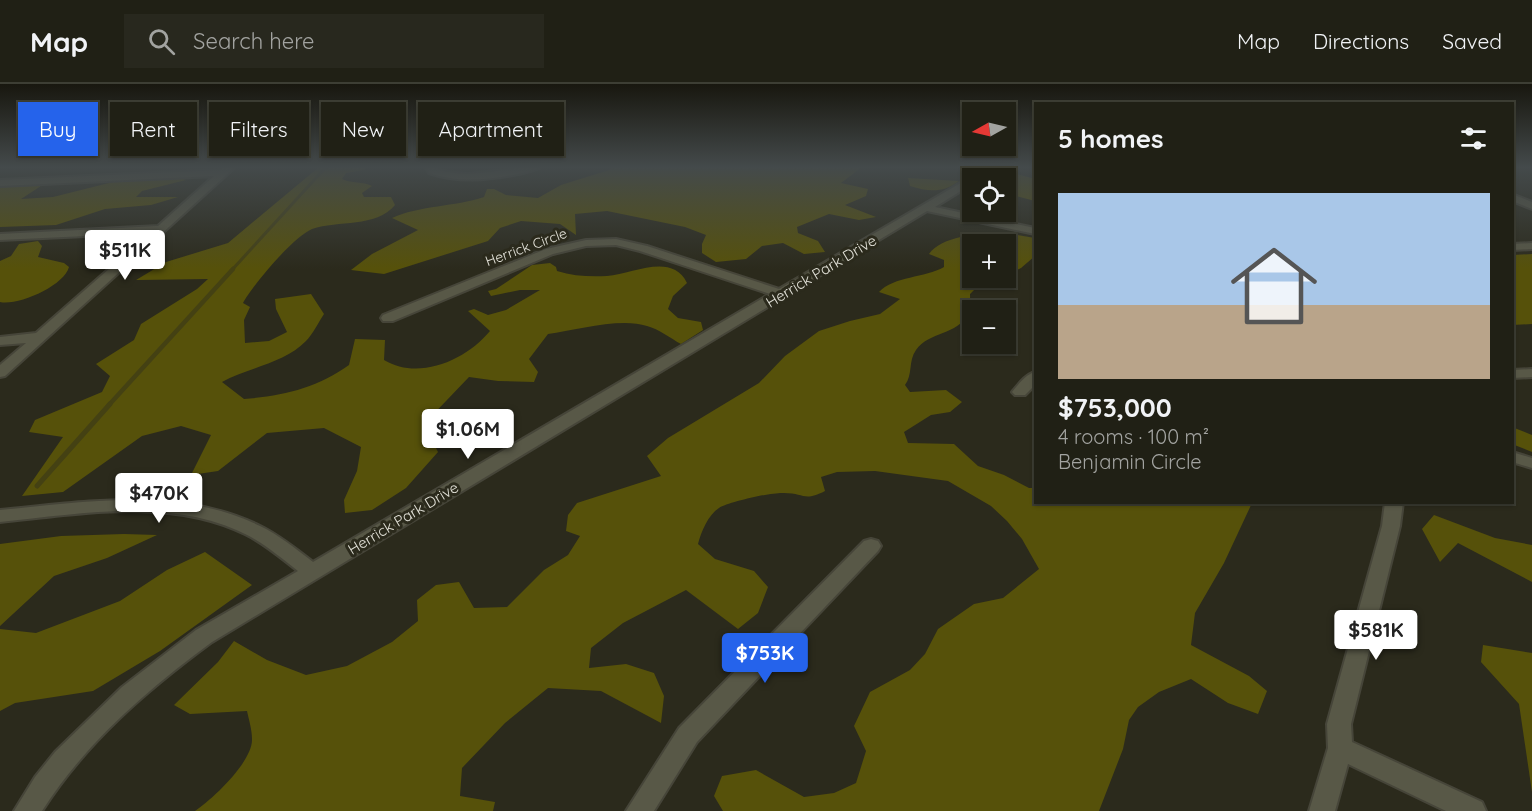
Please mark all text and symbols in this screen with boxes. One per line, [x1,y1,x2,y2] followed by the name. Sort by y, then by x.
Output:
[124,14,544,68] search box
[30,24,88,59] text: Map
[145,25,178,58] icon: search
[193,27,315,55] text: Search here
[1237,28,1280,54] text: Map
[1313,28,1409,54] text: Directions
[1442,28,1502,54] text: Saved
[18,102,98,156] chip: Buy
[110,102,197,156] chip: Rent
[209,102,309,156] chip: Filters
[321,102,406,156] chip: New
[418,102,564,156] chip: Apartment
[962,102,1016,156] north arrow
[962,102,1016,354] map controls
[1058,122,1164,155] text: 5 homes
[1457,122,1490,155] icon: filters
[962,168,1016,222] button: locate
[483,224,569,270] street label: Herrick Circle
[83,230,167,281] pin: $511K
[762,230,880,312] street label: Herrick Park Drive
[1220,232,1328,340] icon: home
[962,234,1016,288] button: +
[99,237,151,262] text: $511K
[962,300,1016,354] button: −
[1058,391,1172,424] text: $753,000
[419,409,517,460] pin: $1.06M
[436,416,500,441] text: $1.06M
[1058,424,1209,449] text: 4 rooms · 100 m²
[1058,449,1202,474] text: Benjamin Circle
[117,473,201,524] pin: $470K
[344,477,462,559] street label: Herrick Park Drive
[129,480,189,505] text: $470K
[1334,610,1418,661] pin: $581K
[1348,617,1404,642] text: $581K
[723,633,807,684] pin: $753K
[736,640,794,665] text: $753K

